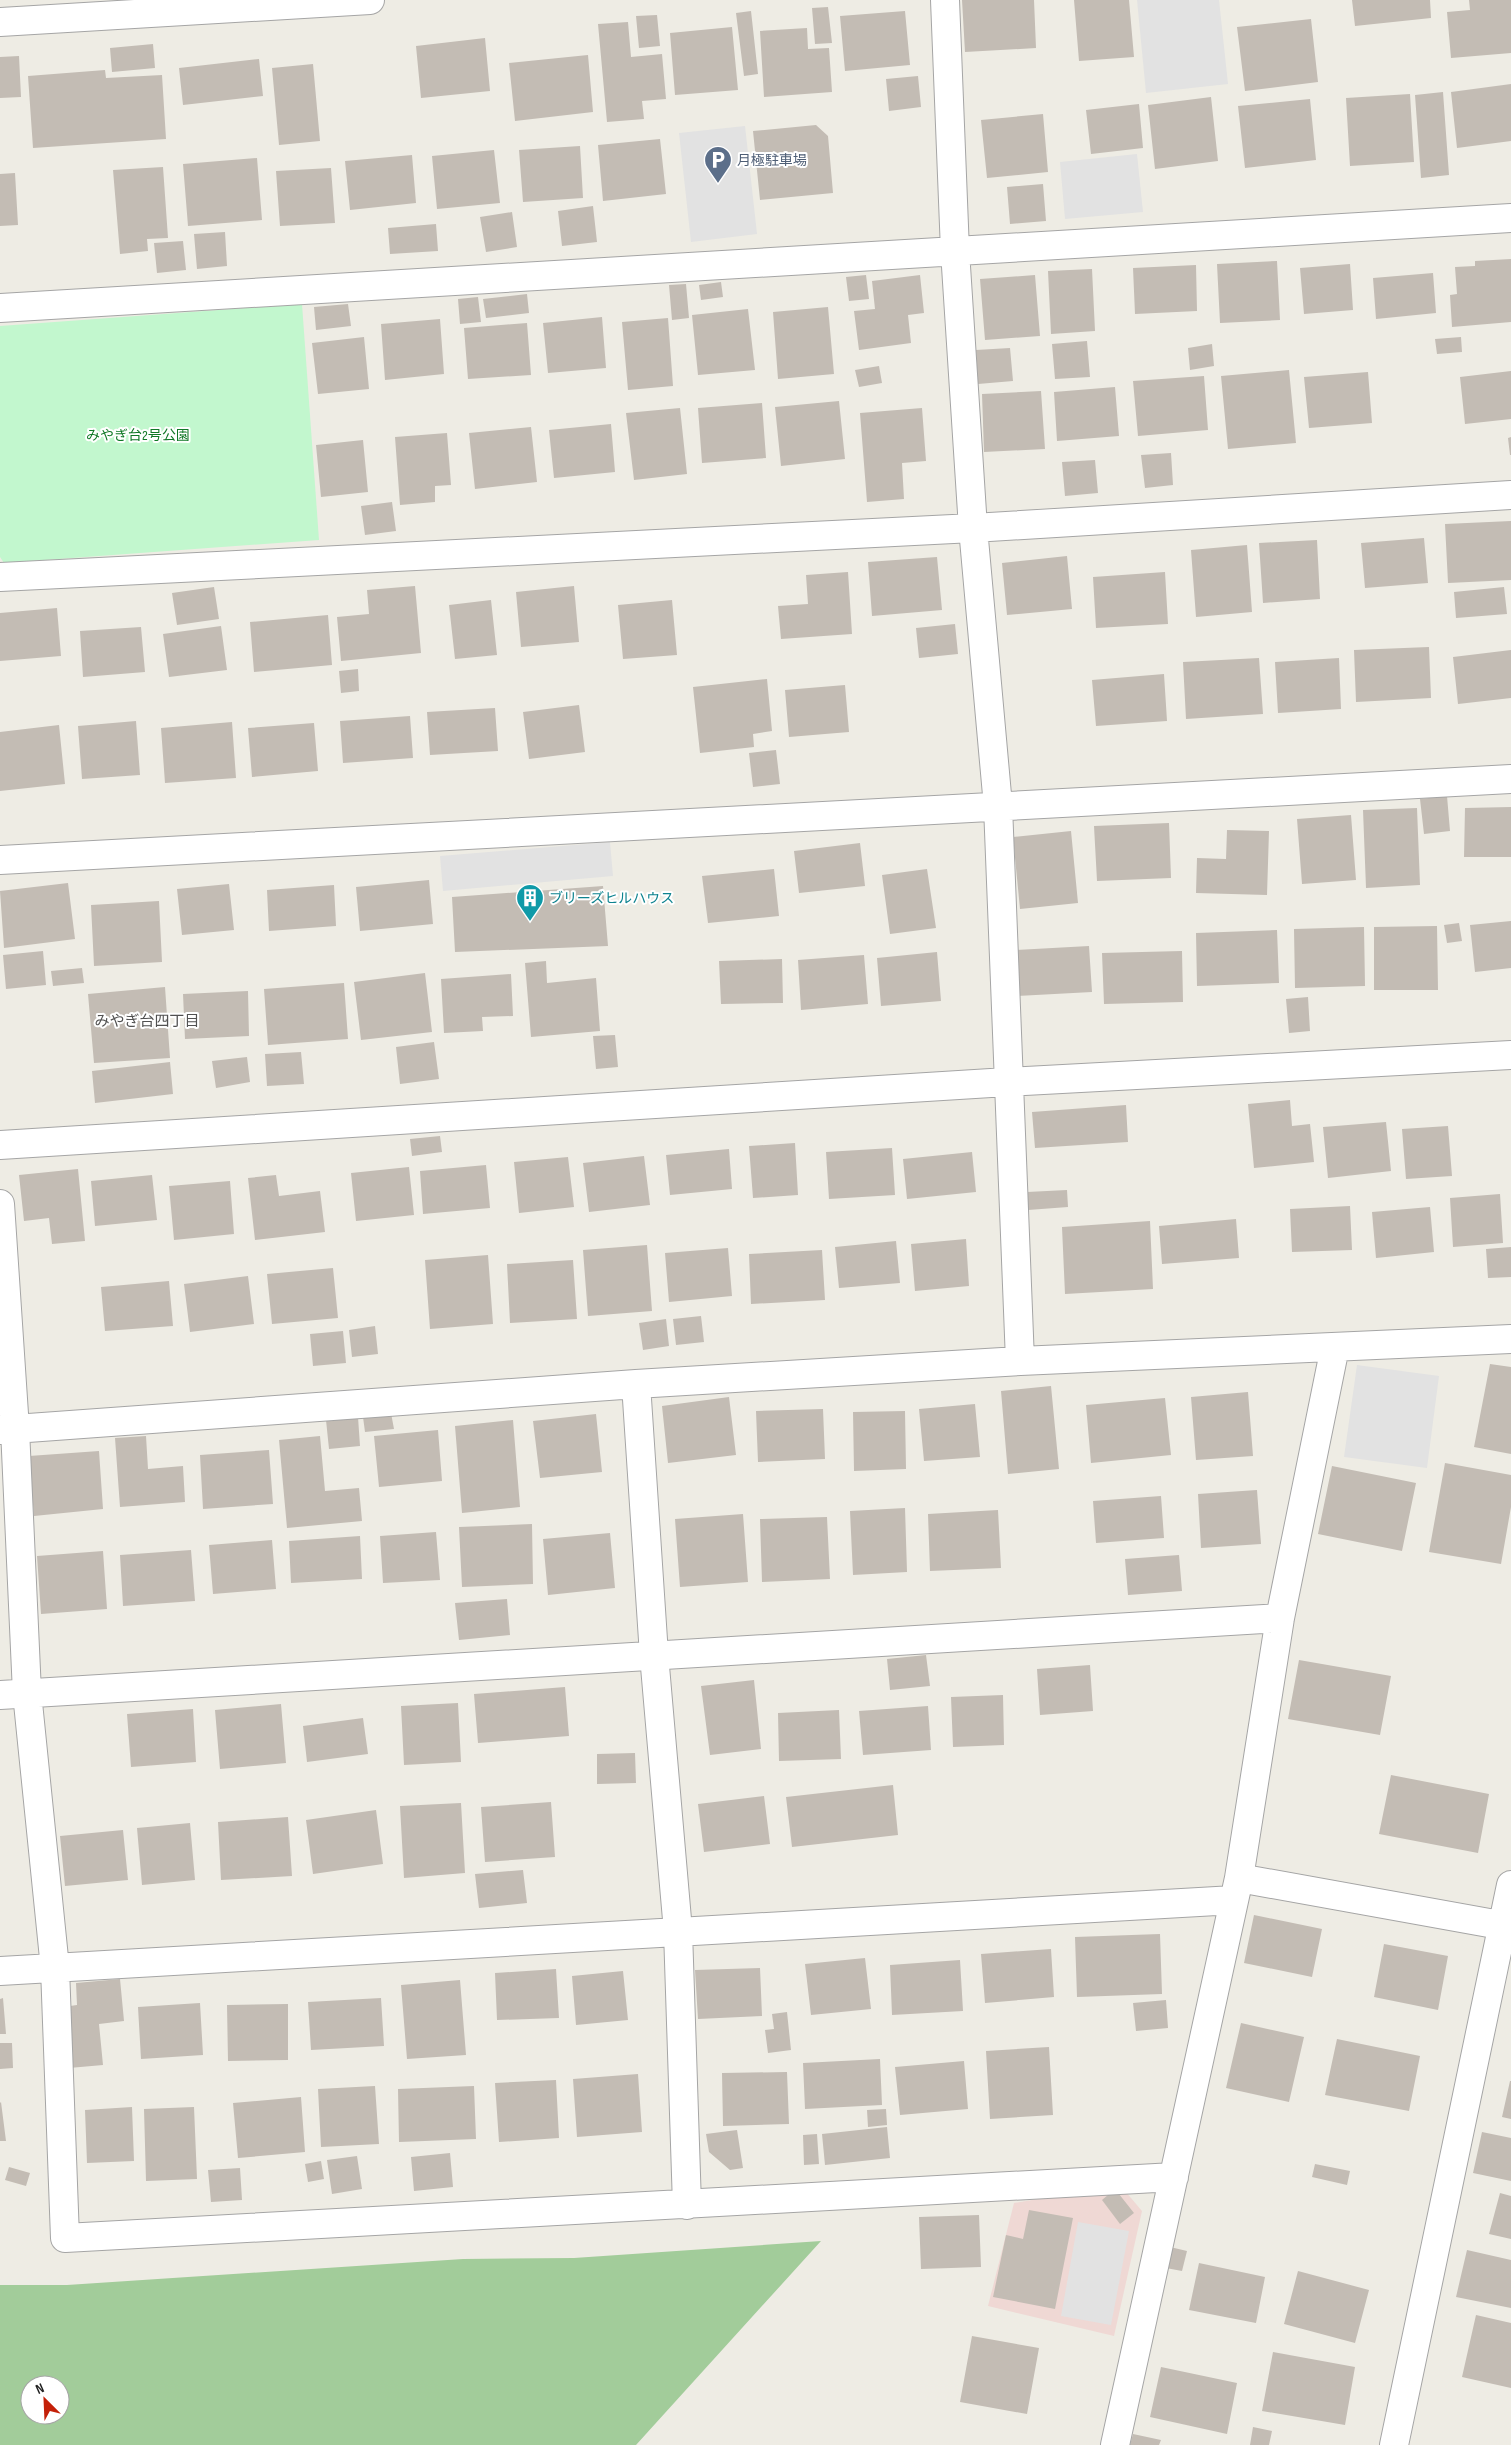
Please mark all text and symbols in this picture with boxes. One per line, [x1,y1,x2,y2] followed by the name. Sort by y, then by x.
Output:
[703,145,733,184] parking icon: 月極駐車場
[737,152,807,169] place label: 月極駐車場
[86,427,190,444] park label: みやぎ台2号公園
[515,883,545,922] building icon: ブリーズヒルハウス
[549,890,674,907] place label: ブリーズヒルハウス
[94,1012,200,1031] district label: みやぎ台四丁目
[20,2375,70,2425] north arrow
[33,2379,47,2398] text: N

